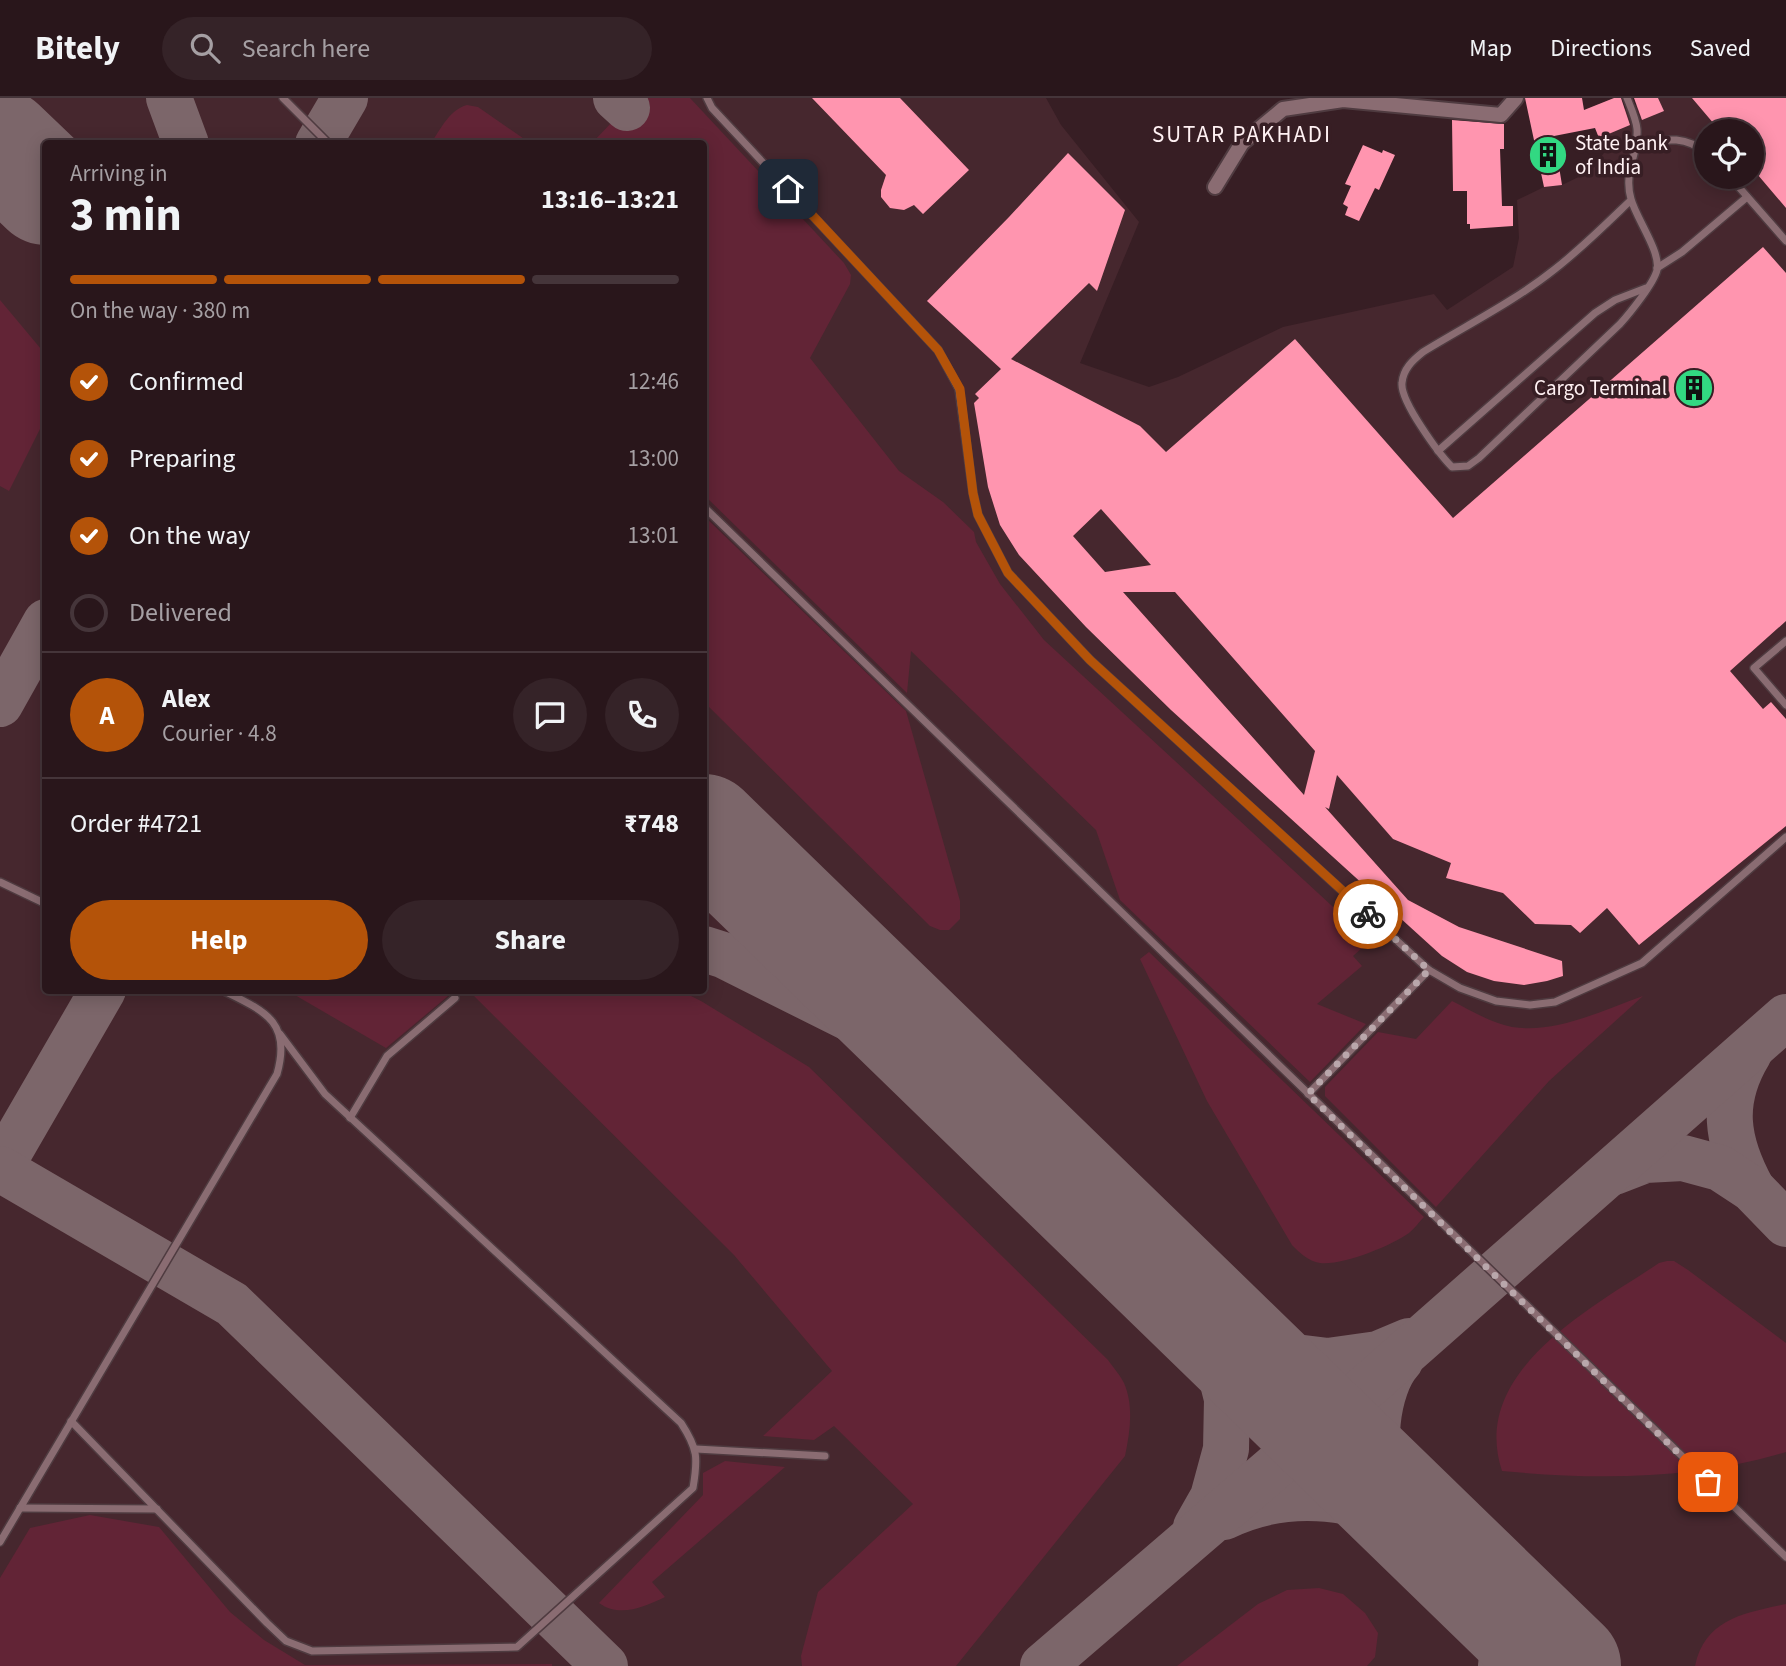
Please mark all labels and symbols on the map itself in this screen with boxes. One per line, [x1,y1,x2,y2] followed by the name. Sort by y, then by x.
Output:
[1152,118,1332,151] district label: SUTAR PAKHADI
[1575,128,1668,182] place label: State bank of India
[1527,134,1569,176] building icon: State bank of India
[758,159,818,219] pin
[1673,367,1715,409] building icon: Cargo Terminal
[1534,373,1667,403] place label: Cargo Terminal
[1333,879,1403,949] courier
[1678,1452,1738,1512] pin

